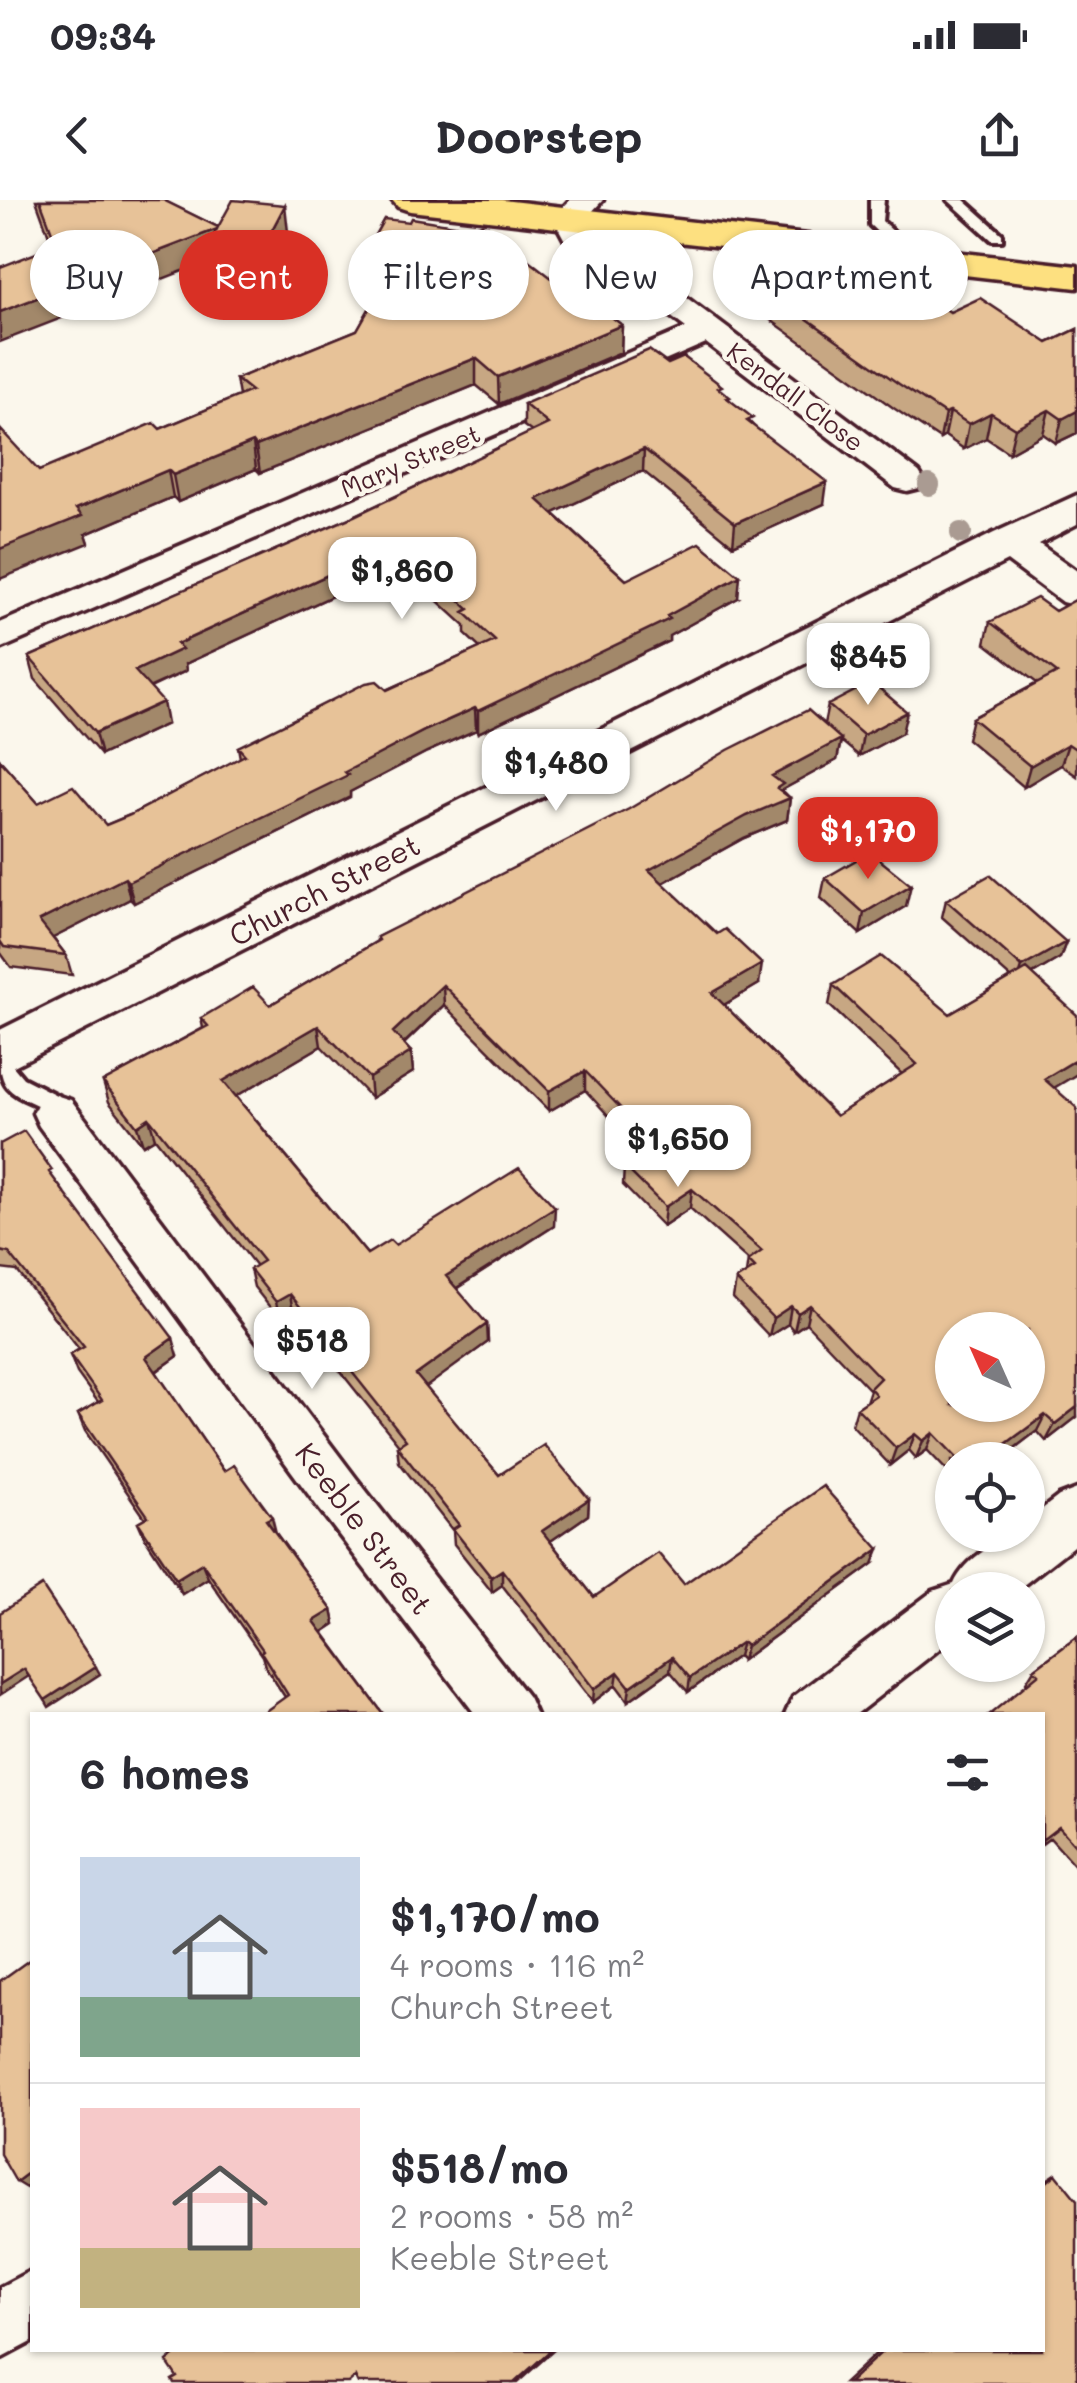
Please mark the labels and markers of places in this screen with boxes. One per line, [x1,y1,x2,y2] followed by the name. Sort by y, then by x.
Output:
[321,537,483,622] pin: $1,860
[809,623,927,708] pin: $845
[475,729,637,814] pin: $1,480
[787,797,949,882] pin: $1,170
[597,1105,759,1190] pin: $1,650
[253,1307,371,1392] pin: $518

